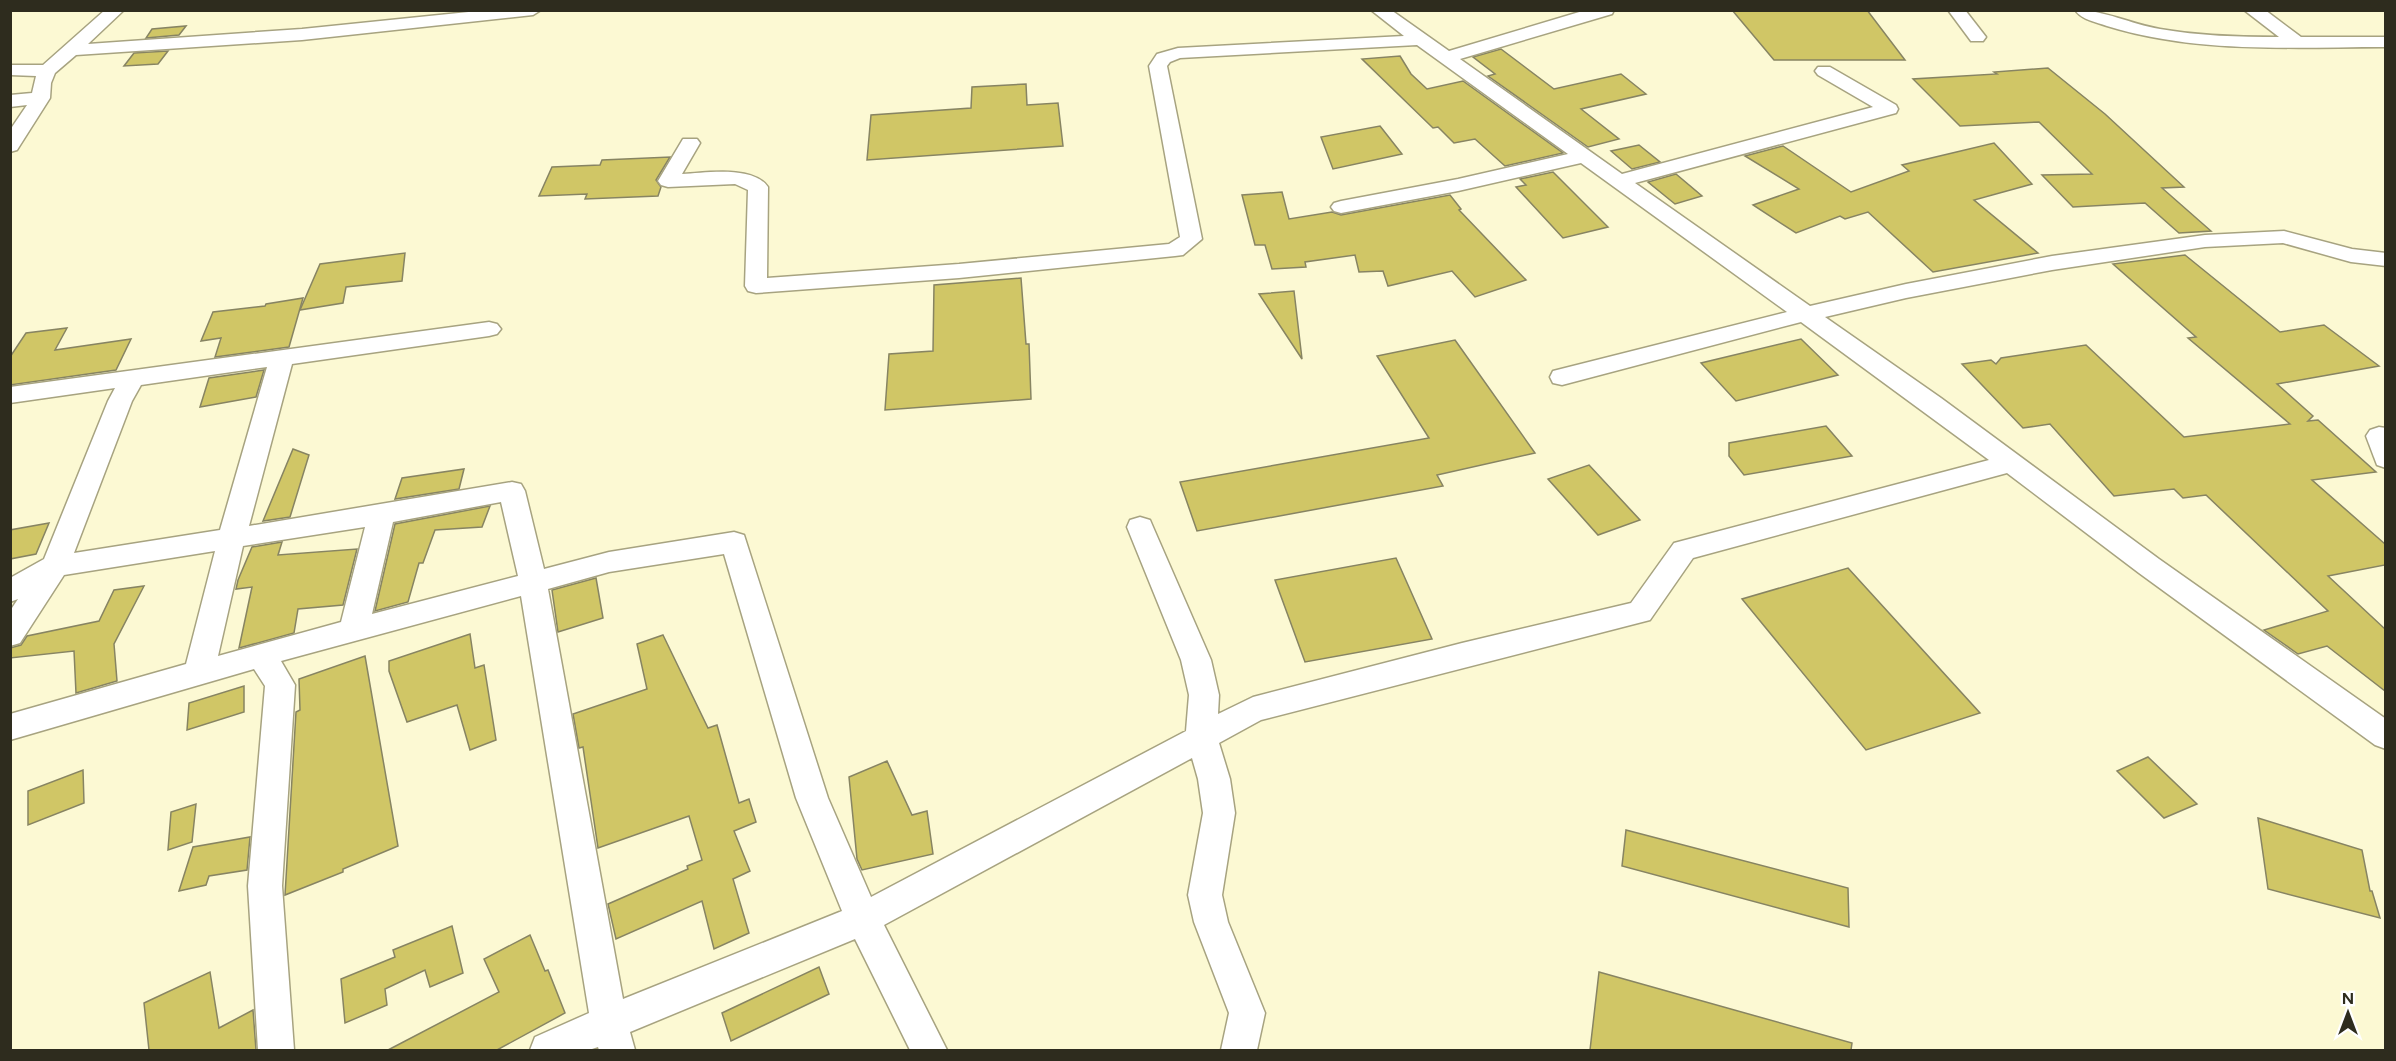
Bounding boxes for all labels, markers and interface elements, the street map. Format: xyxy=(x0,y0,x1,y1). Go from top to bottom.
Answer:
north arrow xyxy=(2318,983,2378,1043)
text: N xyxy=(2342,989,2354,1008)

